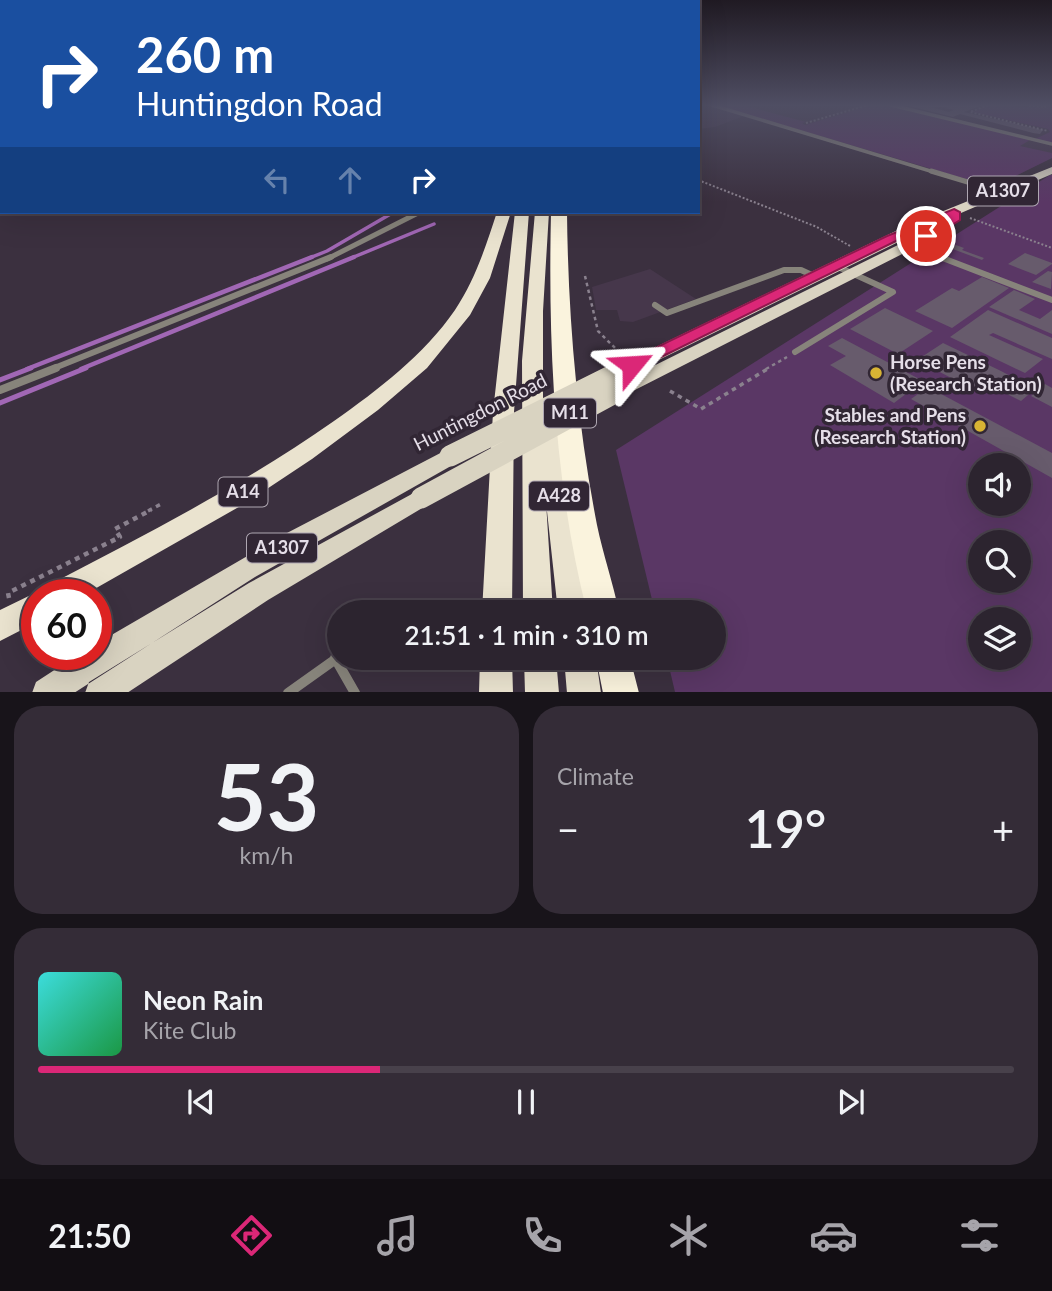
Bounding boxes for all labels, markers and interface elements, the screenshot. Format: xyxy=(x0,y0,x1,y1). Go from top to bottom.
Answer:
text: 260 m xyxy=(136,25,274,83)
icon: right xyxy=(21,28,112,119)
text: Huntingdon Road xyxy=(136,84,383,123)
icon: left xyxy=(258,161,296,199)
icon: ahead xyxy=(331,161,369,199)
icon: right xyxy=(404,161,442,199)
road number: A1307 xyxy=(968,176,1038,206)
pin xyxy=(896,206,956,266)
icon: arrive xyxy=(907,217,945,255)
position arrow xyxy=(595,328,669,402)
place label: Horse Pens (Research Station) xyxy=(890,350,1042,395)
marker: Horse Pens (Research Station) xyxy=(868,365,884,381)
street label: Huntingdon Road xyxy=(409,368,550,455)
road number: M11 xyxy=(544,398,596,428)
place label: Stables and Pens (Research Station) xyxy=(814,403,966,448)
marker: Stables and Pens (Research Station) xyxy=(972,418,988,434)
map controls xyxy=(968,453,1031,670)
button: sound xyxy=(968,453,1031,516)
road number: A14 xyxy=(218,478,268,506)
road number: A428 xyxy=(529,482,589,510)
button: search xyxy=(968,530,1031,593)
road number: A1307 xyxy=(247,534,317,562)
speed limit sign: 60 xyxy=(21,579,112,670)
button: layers xyxy=(968,607,1031,670)
text: 21:51 · 1 min · 310 m xyxy=(404,619,649,651)
text: 53 xyxy=(214,741,319,850)
text: Climate xyxy=(557,762,634,790)
text: 19° xyxy=(745,797,826,859)
text: − xyxy=(557,806,579,852)
text: + xyxy=(992,806,1014,852)
text: km/h xyxy=(240,841,293,869)
text: Neon Rain xyxy=(143,984,263,1016)
text: Kite Club xyxy=(143,1016,236,1044)
icon: previous xyxy=(182,1083,220,1121)
icon: pause xyxy=(507,1083,545,1121)
icon: next xyxy=(832,1083,870,1121)
icon: directions xyxy=(227,1211,276,1260)
icon: music xyxy=(373,1211,422,1260)
icon: phone xyxy=(518,1211,567,1260)
icon: climate xyxy=(664,1211,713,1260)
icon: car xyxy=(809,1211,858,1260)
icon: filters xyxy=(955,1211,1004,1260)
text: 21:50 xyxy=(48,1216,131,1255)

